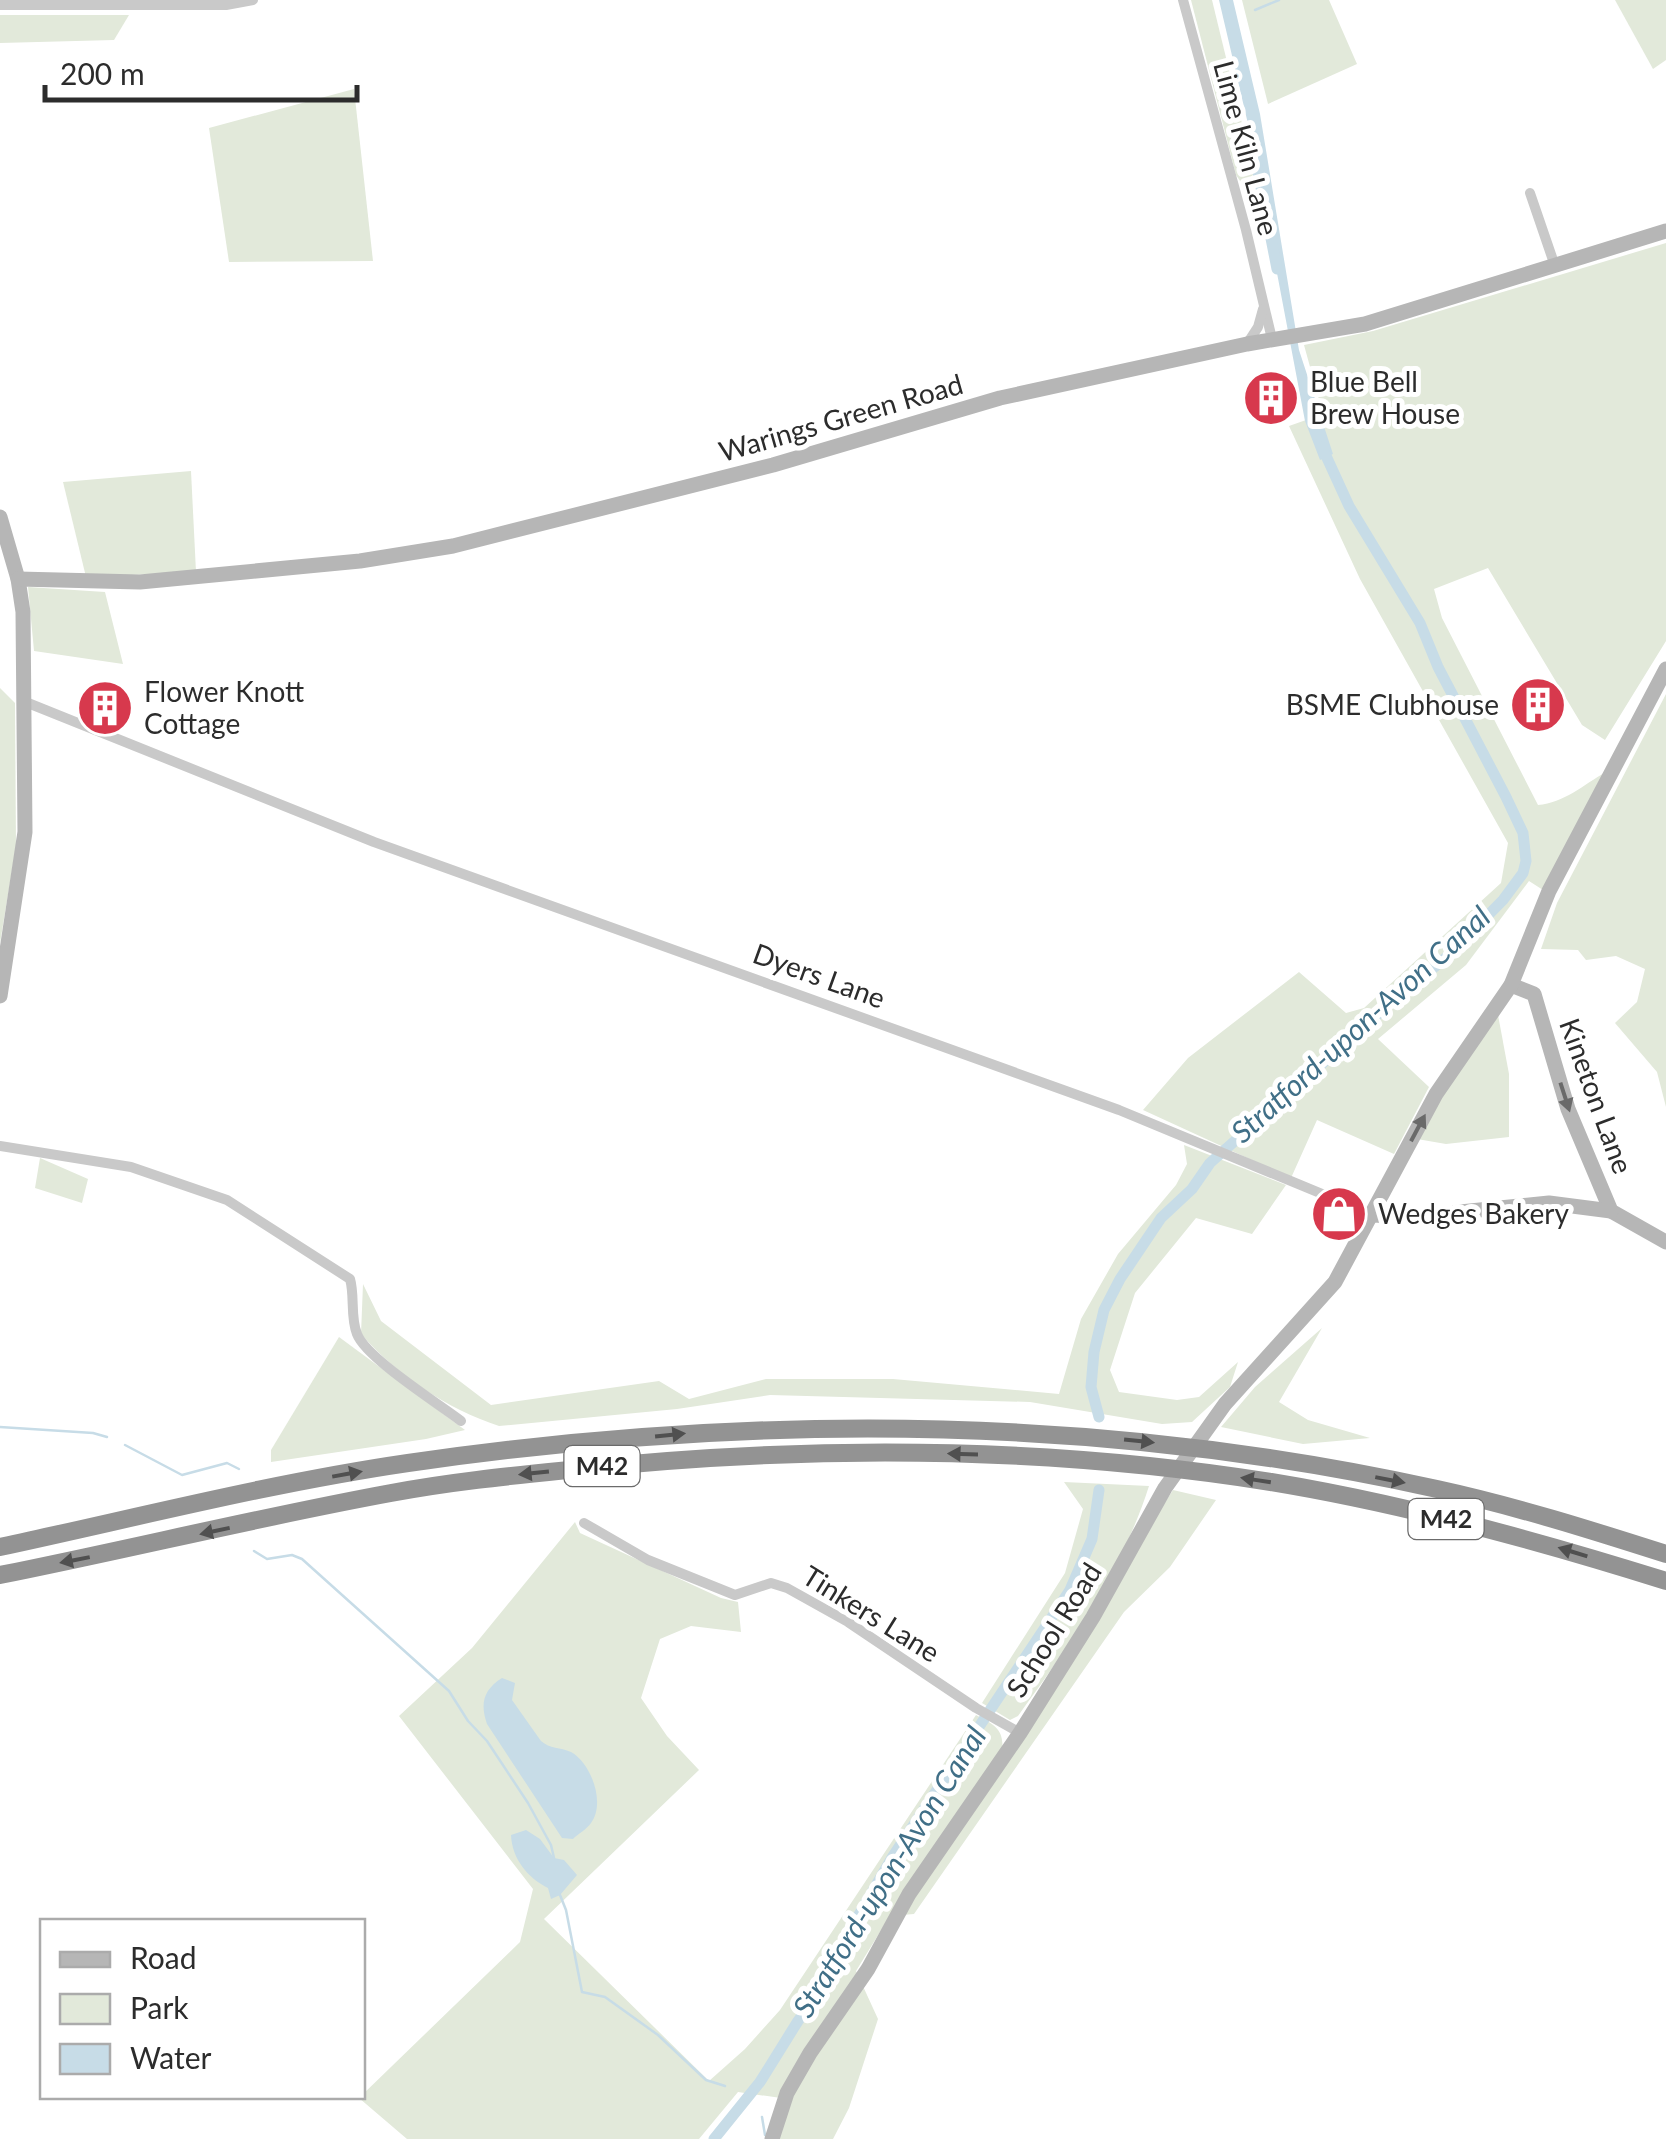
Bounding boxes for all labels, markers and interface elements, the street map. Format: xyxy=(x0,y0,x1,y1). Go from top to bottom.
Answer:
scale bar xyxy=(45,40,358,102)
text: 200 m xyxy=(60,55,145,91)
street label: Lime Kiln Lane xyxy=(1207,57,1287,239)
place label: Blue Bell Brew House xyxy=(1310,364,1460,430)
street label: Warings Green Road xyxy=(715,366,967,468)
building icon: Blue Bell Brew House xyxy=(1241,368,1301,428)
place label: Flower Knott Cottage xyxy=(144,674,304,740)
building icon: BSME Clubhouse xyxy=(1508,675,1568,735)
building icon: Flower Knott Cottage xyxy=(75,678,135,738)
place label: BSME Clubhouse xyxy=(1286,687,1499,721)
water label: Stratford-upon-Avon Canal xyxy=(1223,898,1497,1149)
street label: Dyers Lane xyxy=(749,935,890,1015)
street label: Kineton Lane xyxy=(1553,1013,1641,1178)
one-way arrow xyxy=(1558,1083,1573,1113)
one-way arrow xyxy=(1409,1114,1426,1143)
shop icon: Wedges Bakery xyxy=(1309,1184,1369,1244)
place label: Wedges Bakery xyxy=(1378,1196,1569,1230)
one-way arrow xyxy=(654,1426,686,1442)
one-way arrow xyxy=(1123,1434,1155,1450)
road number: M42 xyxy=(564,1446,640,1486)
one-way arrow xyxy=(947,1446,979,1462)
one-way arrow xyxy=(518,1465,550,1481)
one-way arrow xyxy=(332,1466,363,1481)
one-way arrow xyxy=(1240,1472,1272,1488)
one-way arrow xyxy=(1374,1472,1405,1488)
road number: M42 xyxy=(1408,1499,1484,1539)
one-way arrow xyxy=(199,1523,230,1539)
one-way arrow xyxy=(1558,1543,1588,1558)
one-way arrow xyxy=(59,1552,90,1568)
street label: School Road xyxy=(999,1556,1108,1703)
street label: Tinkers Lane xyxy=(797,1558,946,1669)
water label: Stratford-upon-Avon Canal xyxy=(784,1719,993,2023)
legend xyxy=(40,1919,365,2099)
text: Road xyxy=(130,1939,197,1975)
text: Park xyxy=(130,1989,189,2025)
text: Water xyxy=(130,2039,212,2075)

